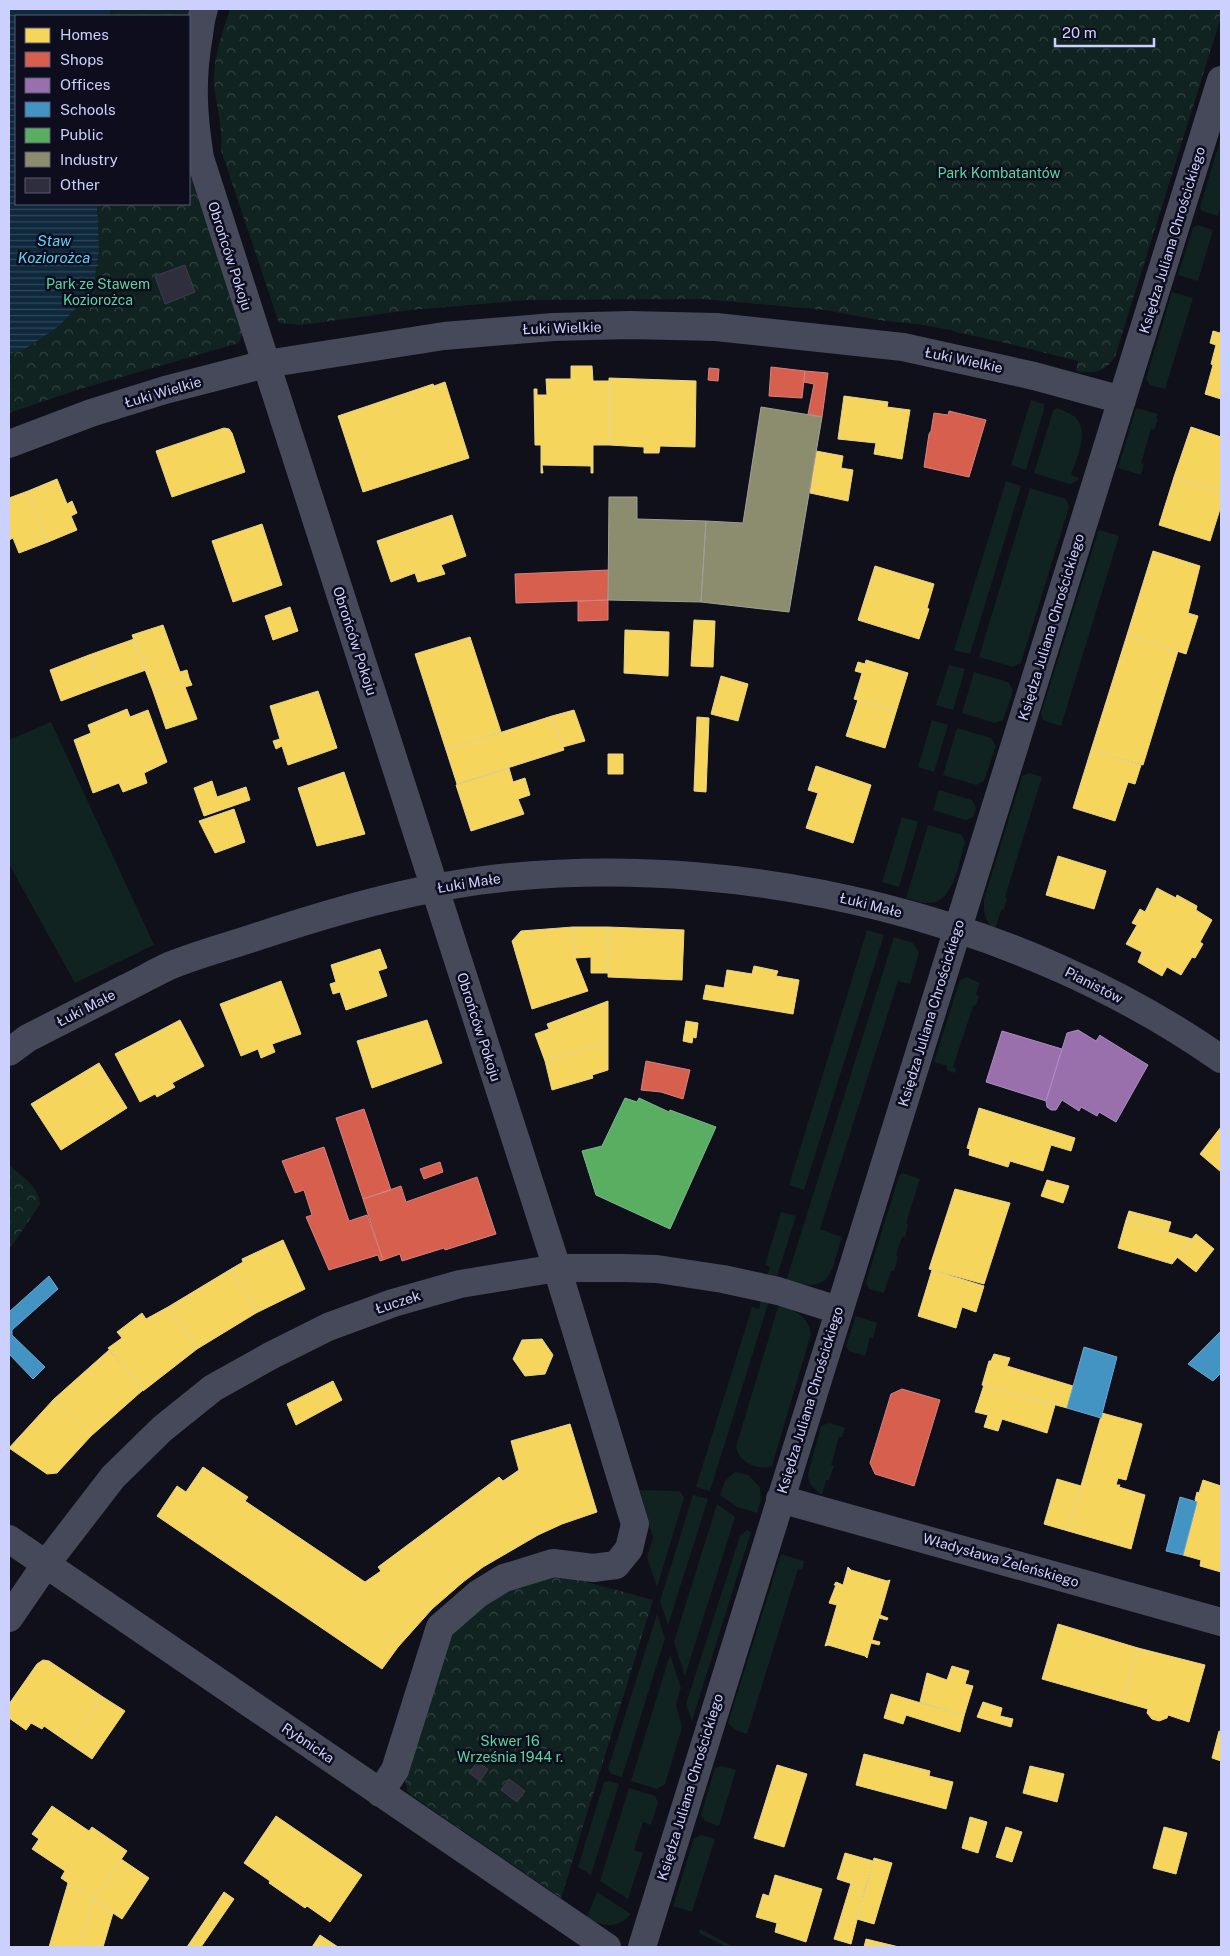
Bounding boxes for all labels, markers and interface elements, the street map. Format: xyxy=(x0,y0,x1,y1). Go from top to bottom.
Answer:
legend xyxy=(15,15,190,205)
scale bar xyxy=(1055,15,1154,47)
text: 20 m xyxy=(1062,24,1097,41)
text: Homes xyxy=(60,26,109,43)
text: Shops xyxy=(60,51,104,68)
text: Offices xyxy=(60,76,110,93)
text: Schools xyxy=(60,101,116,118)
text: Public xyxy=(60,126,104,143)
street label: Księdza Juliana Chrościckiego xyxy=(1136,145,1208,335)
text: Industry xyxy=(60,151,118,168)
park label: Park Kombatantów xyxy=(937,165,1061,181)
text: Other xyxy=(60,176,100,193)
street label: Obrońców Pokoju xyxy=(205,200,255,312)
water label: Staw Koziorożca xyxy=(18,232,90,266)
park label: Park ze Stawem Koziorożca xyxy=(46,276,150,308)
street label: Łuki Wielkie xyxy=(522,319,602,337)
street label: Łuki Wielkie xyxy=(924,344,1004,376)
street label: Łuki Wielkie xyxy=(123,373,203,411)
street label: Księdza Juliana Chrościckiego xyxy=(1015,532,1087,722)
street label: Obrońców Pokoju xyxy=(330,585,380,697)
street label: Łuki Małe xyxy=(436,870,502,896)
street label: Łuki Małe xyxy=(838,890,904,920)
street label: Księdza Juliana Chrościckiego xyxy=(895,918,967,1108)
street label: Pianistów xyxy=(1062,964,1126,1006)
street label: Obrońców Pokoju xyxy=(454,971,504,1083)
street label: Łuki Małe xyxy=(54,986,118,1030)
street label: Łuczek xyxy=(374,1287,423,1317)
street label: Księdza Juliana Chrościckiego xyxy=(774,1305,846,1495)
street label: Władysława Żeleńskiego xyxy=(921,1528,1082,1590)
street label: Księdza Juliana Chrościckiego xyxy=(654,1692,726,1882)
street label: Rybnicka xyxy=(279,1720,337,1766)
park label: Skwer 16 Września 1944 r. xyxy=(457,1733,563,1765)

